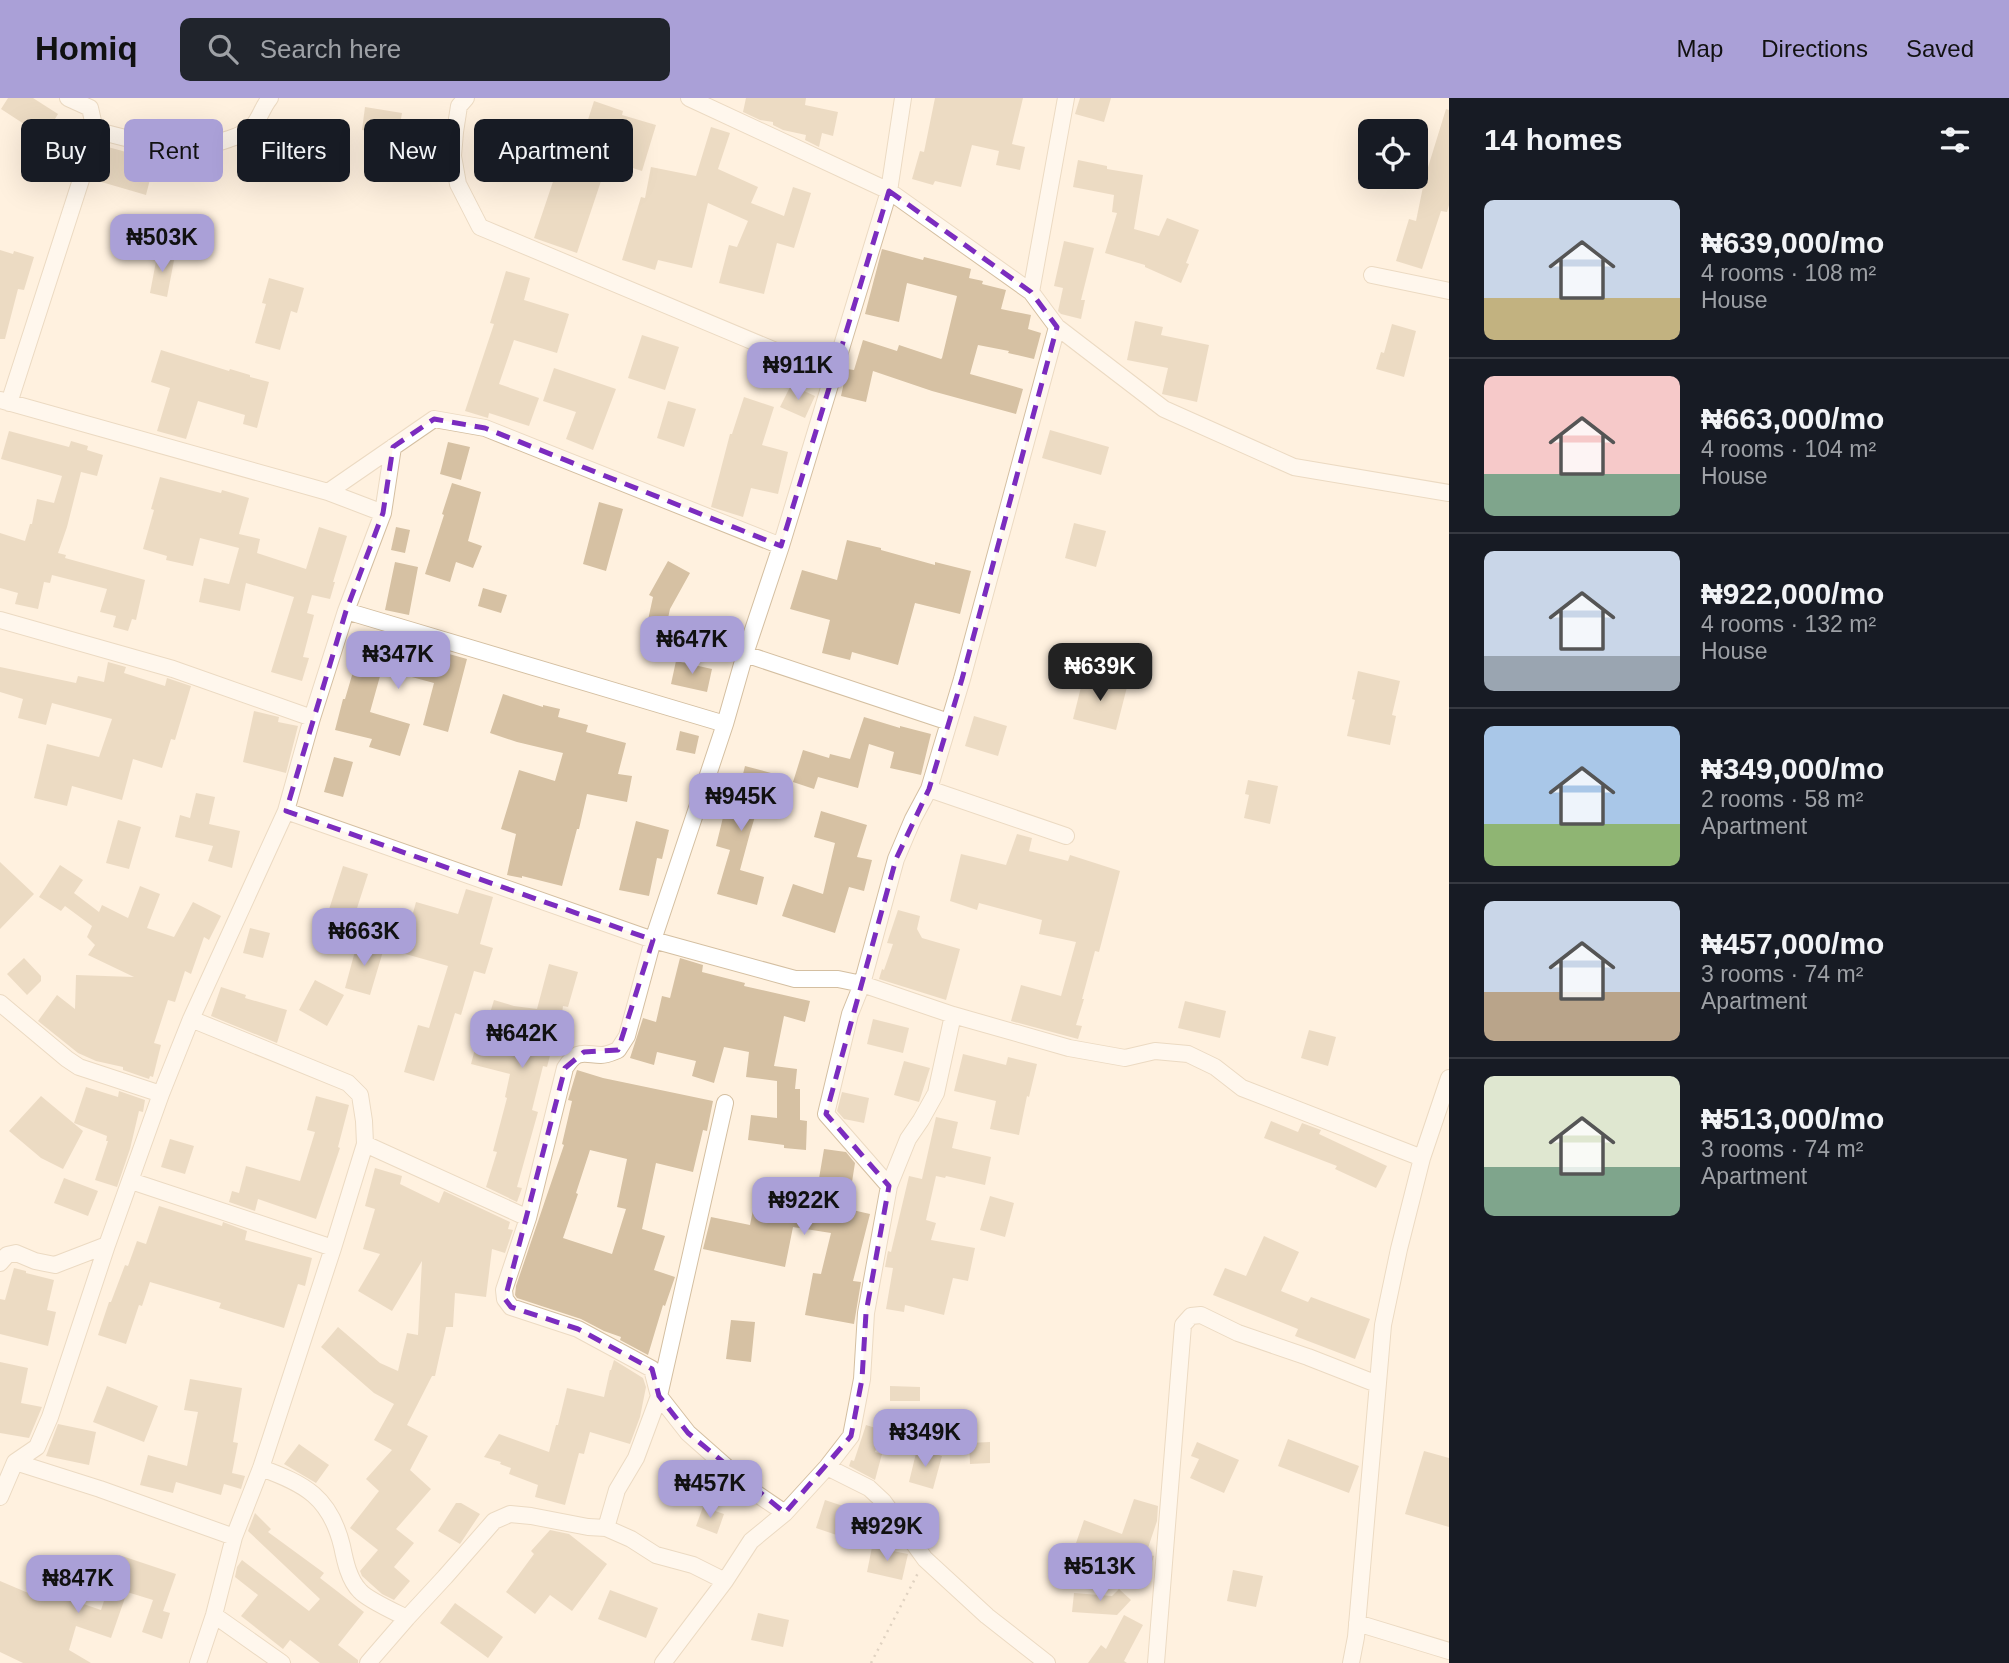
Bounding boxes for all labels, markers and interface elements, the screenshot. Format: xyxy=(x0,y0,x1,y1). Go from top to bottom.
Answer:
search box xyxy=(180,18,670,81)
text: Homiq xyxy=(35,30,138,67)
icon: search xyxy=(204,30,242,68)
text: Search here xyxy=(260,34,401,64)
text: Map xyxy=(1677,35,1723,62)
text: Directions xyxy=(1761,35,1868,62)
text: Saved xyxy=(1906,35,1974,62)
chip: Buy xyxy=(21,119,110,182)
chip: Rent xyxy=(124,119,223,182)
chip: Filters xyxy=(237,119,350,182)
chip: New xyxy=(364,119,460,182)
chip: Apartment xyxy=(474,119,633,182)
map controls xyxy=(1358,119,1428,189)
button: locate xyxy=(1358,119,1428,189)
icon: filters xyxy=(1936,121,1974,159)
text: 14 homes xyxy=(1484,123,1622,156)
pin: ₦503K xyxy=(113,214,211,274)
text: ₦503K xyxy=(126,224,198,250)
text: ₦639,000/mo xyxy=(1701,226,1884,259)
icon: home xyxy=(1540,228,1624,312)
text: 4 rooms · 108 m² xyxy=(1701,260,1876,286)
text: House xyxy=(1701,287,1767,313)
pin: ₦911K xyxy=(749,342,847,402)
text: ₦911K xyxy=(763,352,833,378)
text: ₦663,000/mo xyxy=(1701,402,1884,435)
icon: home xyxy=(1540,404,1624,488)
text: 4 rooms · 104 m² xyxy=(1701,436,1876,462)
text: House xyxy=(1701,463,1767,489)
text: ₦922,000/mo xyxy=(1701,577,1884,610)
icon: home xyxy=(1540,579,1624,663)
text: 4 rooms · 132 m² xyxy=(1701,611,1876,637)
pin: ₦647K xyxy=(643,616,741,676)
text: ₦647K xyxy=(656,626,728,652)
pin: ₦347K xyxy=(349,632,447,691)
text: House xyxy=(1701,638,1767,664)
text: ₦347K xyxy=(362,641,434,667)
pin: ₦639K xyxy=(1051,644,1149,703)
text: ₦639K xyxy=(1064,653,1136,679)
text: ₦349,000/mo xyxy=(1701,752,1884,785)
icon: home xyxy=(1540,754,1624,838)
pin: ₦945K xyxy=(692,774,790,833)
text: ₦945K xyxy=(705,783,777,809)
text: 2 rooms · 58 m² xyxy=(1701,786,1863,812)
text: Apartment xyxy=(1701,813,1807,839)
pin: ₦663K xyxy=(315,908,413,968)
text: ₦663K xyxy=(328,918,400,944)
text: ₦457,000/mo xyxy=(1701,927,1884,960)
icon: home xyxy=(1540,929,1624,1013)
text: 3 rooms · 74 m² xyxy=(1701,961,1863,987)
text: Apartment xyxy=(1701,988,1807,1014)
pin: ₦642K xyxy=(473,1010,571,1070)
text: ₦642K xyxy=(486,1020,558,1046)
text: ₦513,000/mo xyxy=(1701,1102,1884,1135)
icon: home xyxy=(1540,1104,1624,1188)
text: 3 rooms · 74 m² xyxy=(1701,1136,1863,1162)
text: Apartment xyxy=(1701,1163,1807,1189)
pin: ₦922K xyxy=(755,1178,853,1237)
text: ₦922K xyxy=(768,1187,840,1213)
pin: ₦349K xyxy=(876,1410,974,1469)
text: ₦349K xyxy=(889,1419,961,1445)
pin: ₦457K xyxy=(661,1460,759,1520)
text: ₦457K xyxy=(674,1470,746,1496)
pin: ₦929K xyxy=(838,1504,936,1563)
text: ₦929K xyxy=(851,1513,923,1539)
pin: ₦513K xyxy=(1051,1544,1149,1603)
text: ₦513K xyxy=(1064,1553,1136,1579)
pin: ₦847K xyxy=(29,1556,127,1615)
text: ₦847K xyxy=(42,1565,114,1591)

